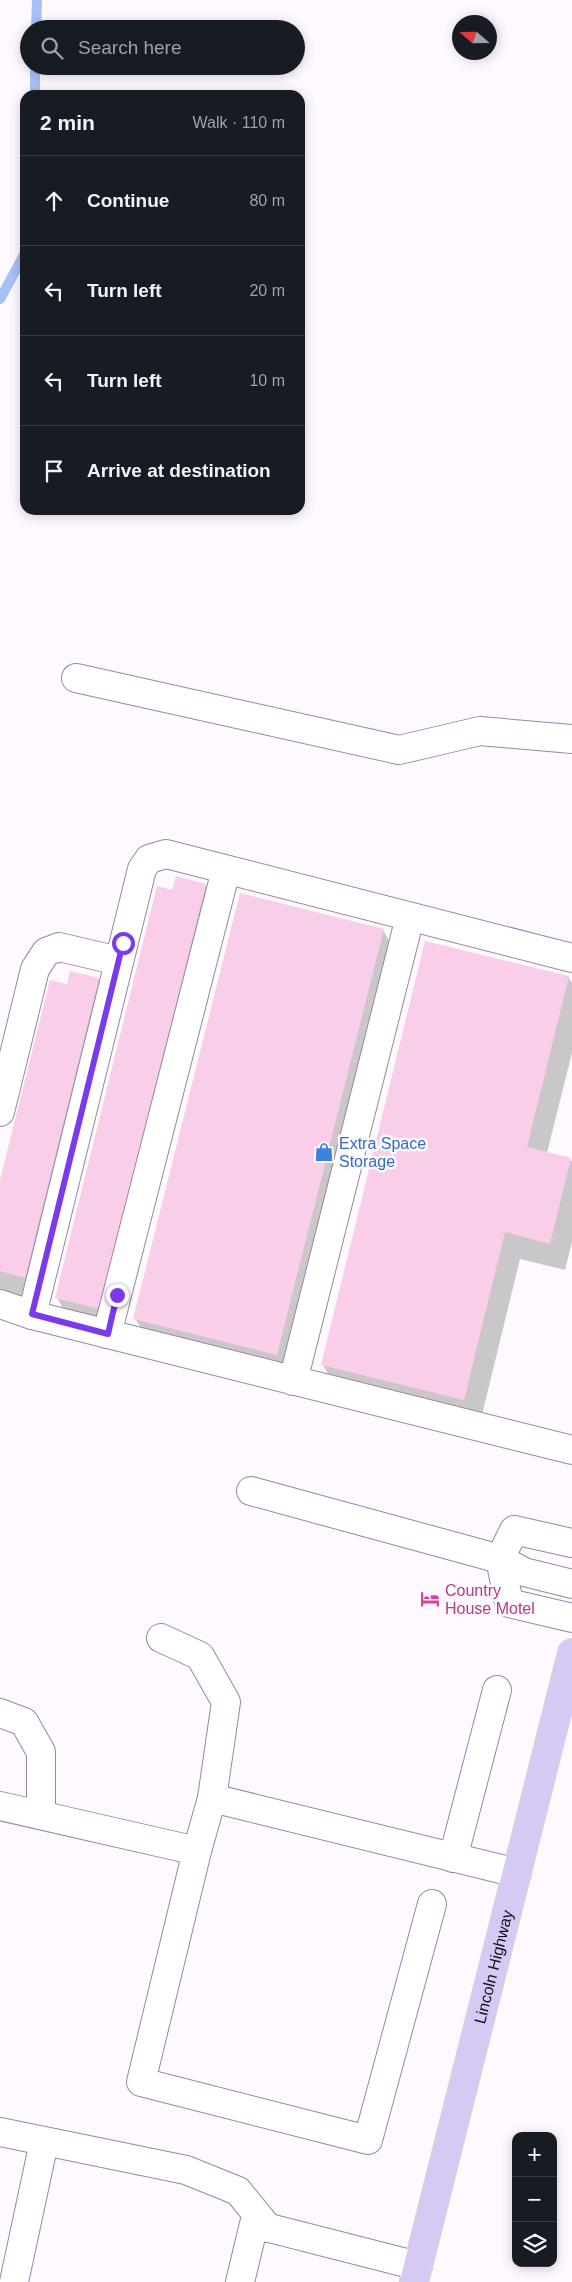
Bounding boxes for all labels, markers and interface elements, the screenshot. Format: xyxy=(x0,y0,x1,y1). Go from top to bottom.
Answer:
north arrow xyxy=(452,15,497,60)
search box xyxy=(20,20,305,75)
icon: search xyxy=(38,34,66,62)
text: Search here xyxy=(78,37,182,58)
text: 2 min xyxy=(40,111,95,134)
text: Walk · 110 m xyxy=(193,114,285,131)
icon: ahead xyxy=(40,187,68,215)
text: Continue xyxy=(87,190,169,211)
text: 80 m xyxy=(249,192,285,209)
icon: left xyxy=(40,277,68,305)
text: Turn left xyxy=(87,280,162,301)
text: 20 m xyxy=(249,282,285,299)
icon: left xyxy=(40,367,68,395)
text: Turn left xyxy=(87,370,162,391)
text: 10 m xyxy=(249,372,285,389)
icon: arrive xyxy=(40,457,68,485)
text: Arrive at destination xyxy=(87,460,271,481)
route start xyxy=(112,932,135,955)
place label: Extra Space Storage xyxy=(339,1135,426,1170)
shop icon: Extra Space Storage xyxy=(313,1141,335,1163)
route end xyxy=(106,1284,129,1307)
place label: Country House Motel xyxy=(445,1582,535,1617)
hotel icon: Country House Motel xyxy=(419,1588,441,1610)
street label: Lincoln Highway xyxy=(471,1908,516,2025)
map controls xyxy=(512,2132,557,2267)
button: + xyxy=(512,2132,557,2177)
button: − xyxy=(512,2177,557,2222)
button: layers xyxy=(512,2222,557,2267)

